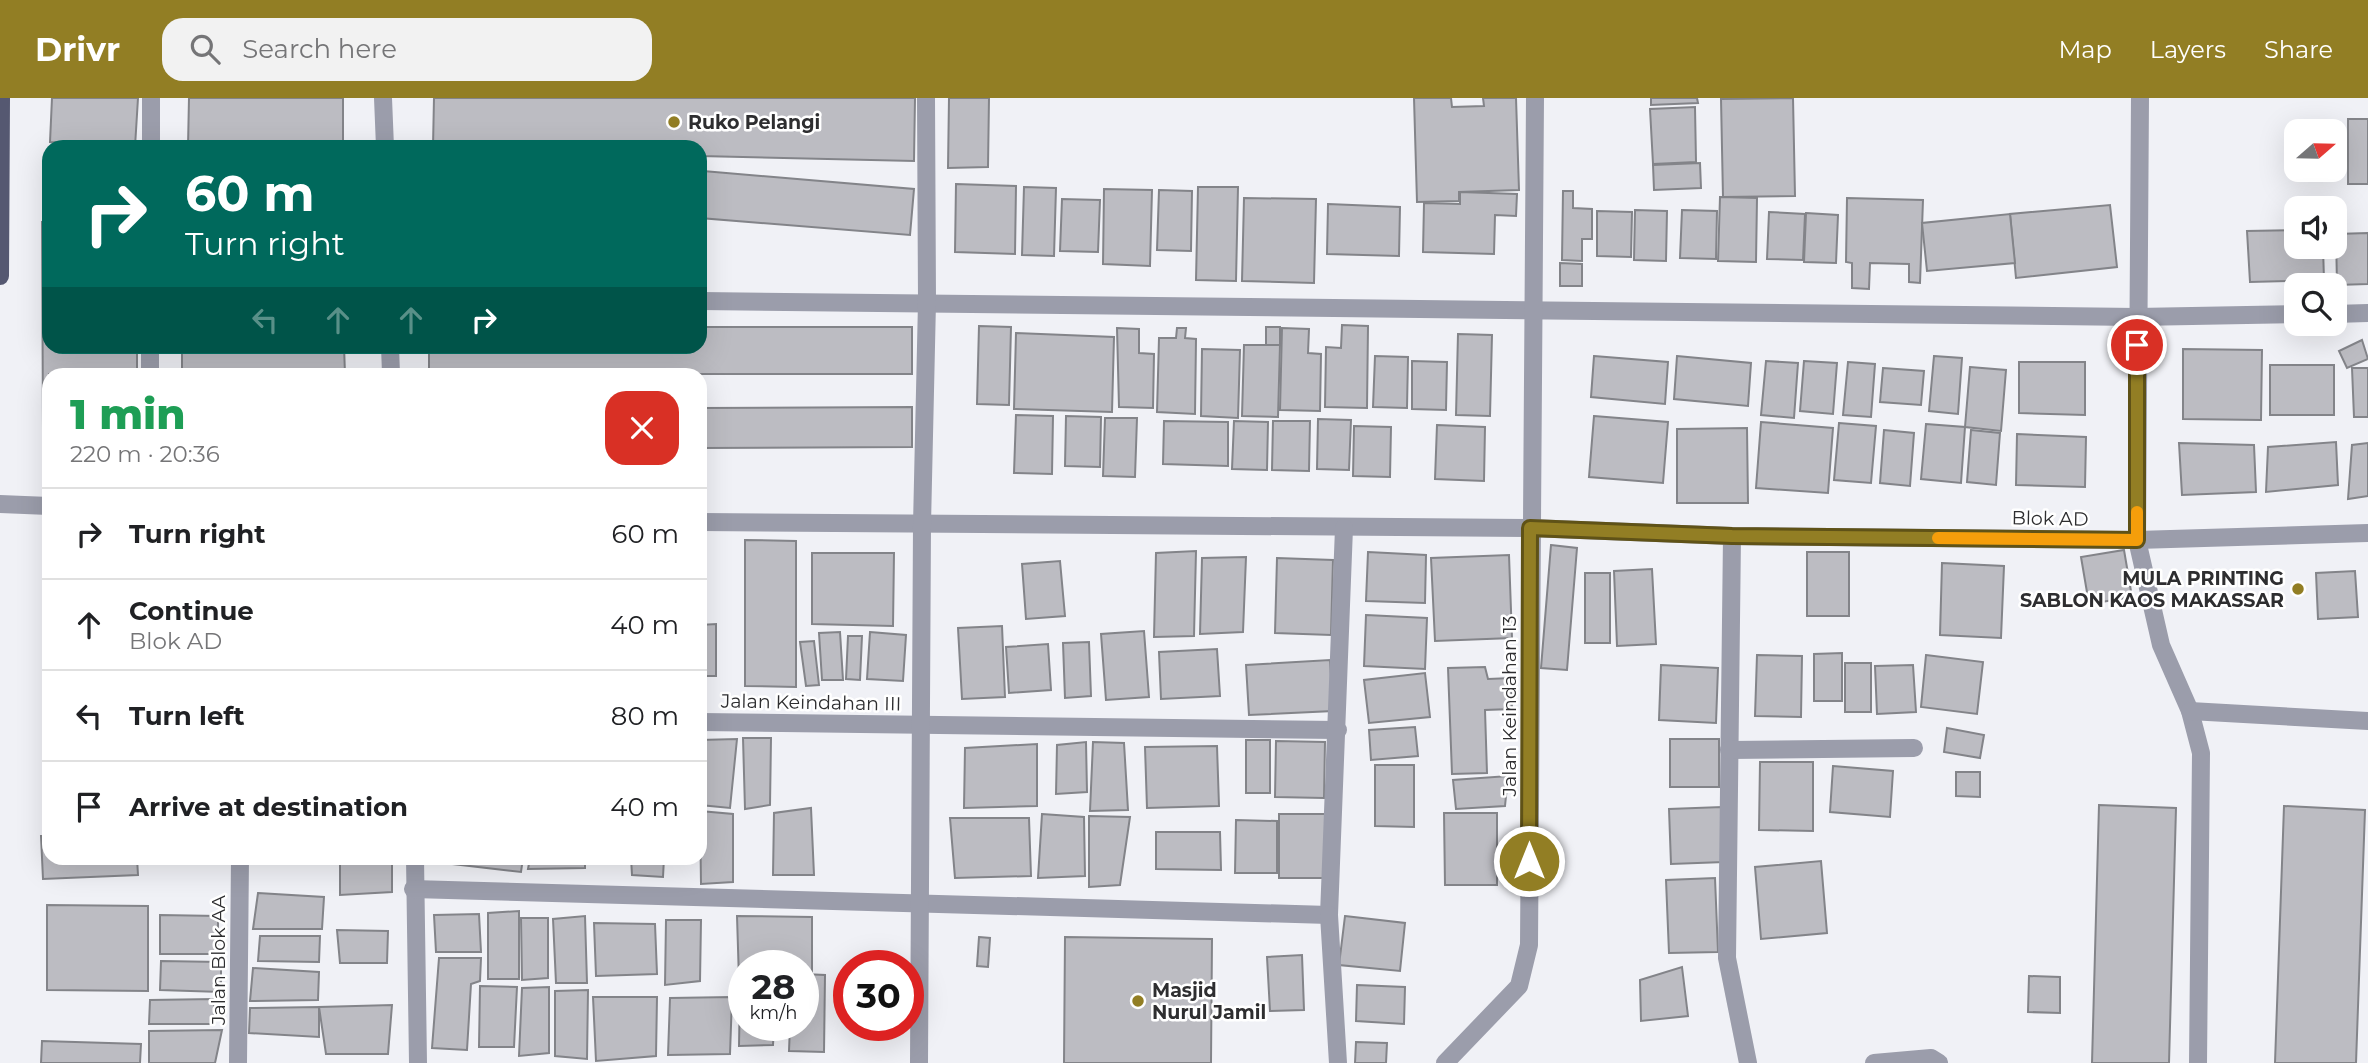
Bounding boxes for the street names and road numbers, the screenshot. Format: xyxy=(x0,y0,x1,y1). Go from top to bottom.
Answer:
street label: Blok AD xyxy=(2011,506,2089,531)
street label: Jalan Keindahan 13 xyxy=(1498,616,1521,797)
street label: Jalan Keindahan III xyxy=(720,689,901,716)
street label: Jalan Blok AA xyxy=(207,895,230,1026)

